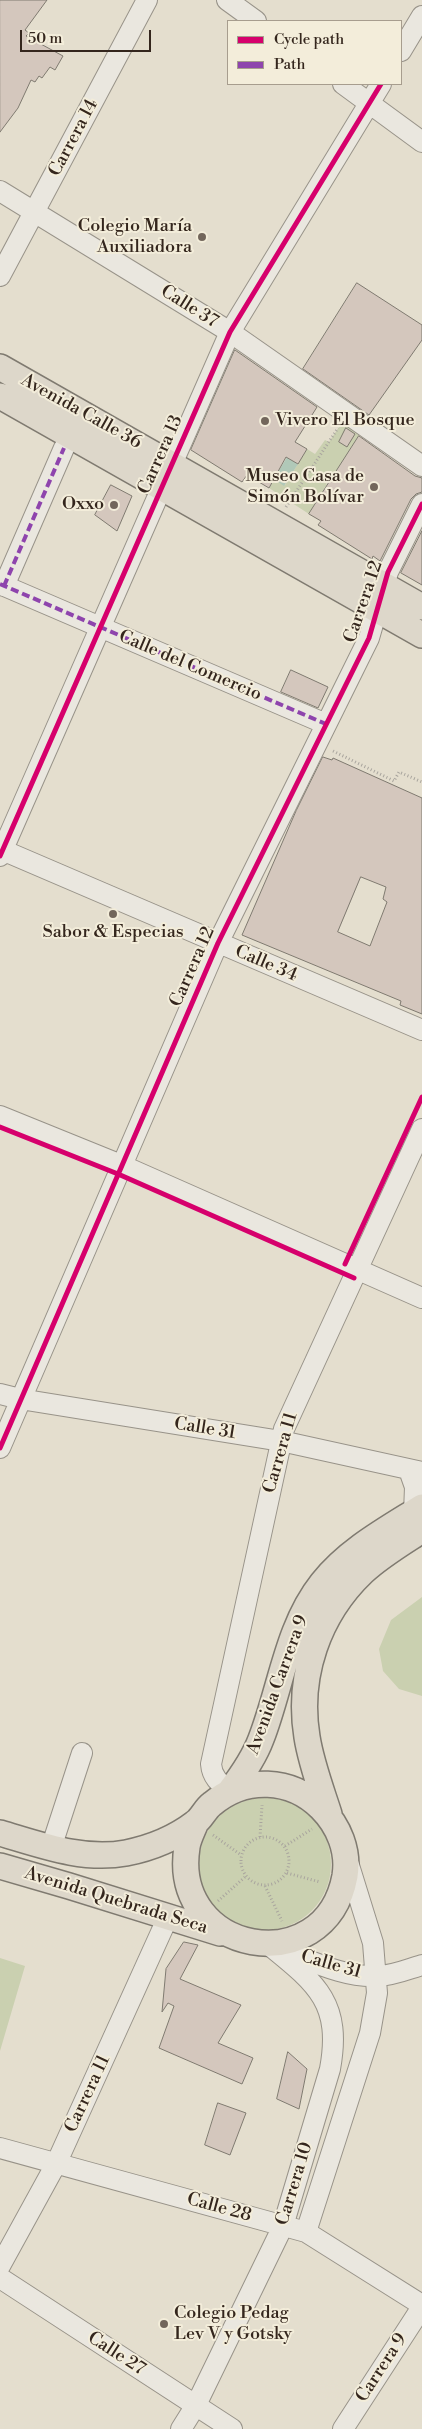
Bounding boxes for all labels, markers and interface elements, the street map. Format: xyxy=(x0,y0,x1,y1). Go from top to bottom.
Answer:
scale bar xyxy=(22,20,154,52)
legend xyxy=(227,20,402,85)
text: 50 m xyxy=(28,29,62,48)
text: Cycle path xyxy=(274,30,344,49)
text: Path xyxy=(274,55,306,74)
street label: Carrera 14 xyxy=(45,96,103,180)
place label: Colegio María Auxiliadora xyxy=(78,216,192,258)
marker: Colegio María Auxiliadora xyxy=(196,231,208,243)
street label: Calle 37 xyxy=(156,281,222,333)
street label: Avenida Calle 36 xyxy=(17,370,145,454)
place label: Vivero El Bosque xyxy=(275,410,415,432)
street label: Carrera 13 xyxy=(134,412,188,498)
marker: Vivero El Bosque xyxy=(259,415,271,427)
place label: Museo Casa de Simón Bolívar xyxy=(246,466,364,508)
marker: Museo Casa de Simón Bolívar xyxy=(368,481,380,493)
place label: Oxxo xyxy=(62,494,104,516)
marker: Oxxo xyxy=(108,499,120,511)
street label: Carrera 12 xyxy=(340,558,388,646)
street label: Calle del Comercio xyxy=(115,626,265,706)
marker: Sabor & Especias xyxy=(107,908,119,920)
place label: Sabor & Especias xyxy=(42,922,184,944)
street label: Carrera 12 xyxy=(166,924,220,1010)
street label: Calle 34 xyxy=(231,941,301,987)
street label: Carrera 11 xyxy=(259,1410,303,1496)
street label: Calle 31 xyxy=(173,1413,237,1445)
street label: Avenida Carrera 9 xyxy=(243,1612,313,1758)
street label: Avenida Quebrada Seca xyxy=(22,1863,210,1939)
street label: Calle 31 xyxy=(298,1946,364,1984)
street label: Carrera 11 xyxy=(61,2052,115,2136)
street label: Carrera 10 xyxy=(272,2140,318,2228)
street label: Calle 28 xyxy=(184,2189,254,2227)
place label: Colegio Pedag Lev V y Gotsky xyxy=(174,2303,292,2346)
marker: Colegio Pedag Lev V y Gotsky xyxy=(158,2318,170,2330)
street label: Calle 27 xyxy=(83,2327,149,2381)
street label: Carrera 9 xyxy=(352,2330,412,2406)

